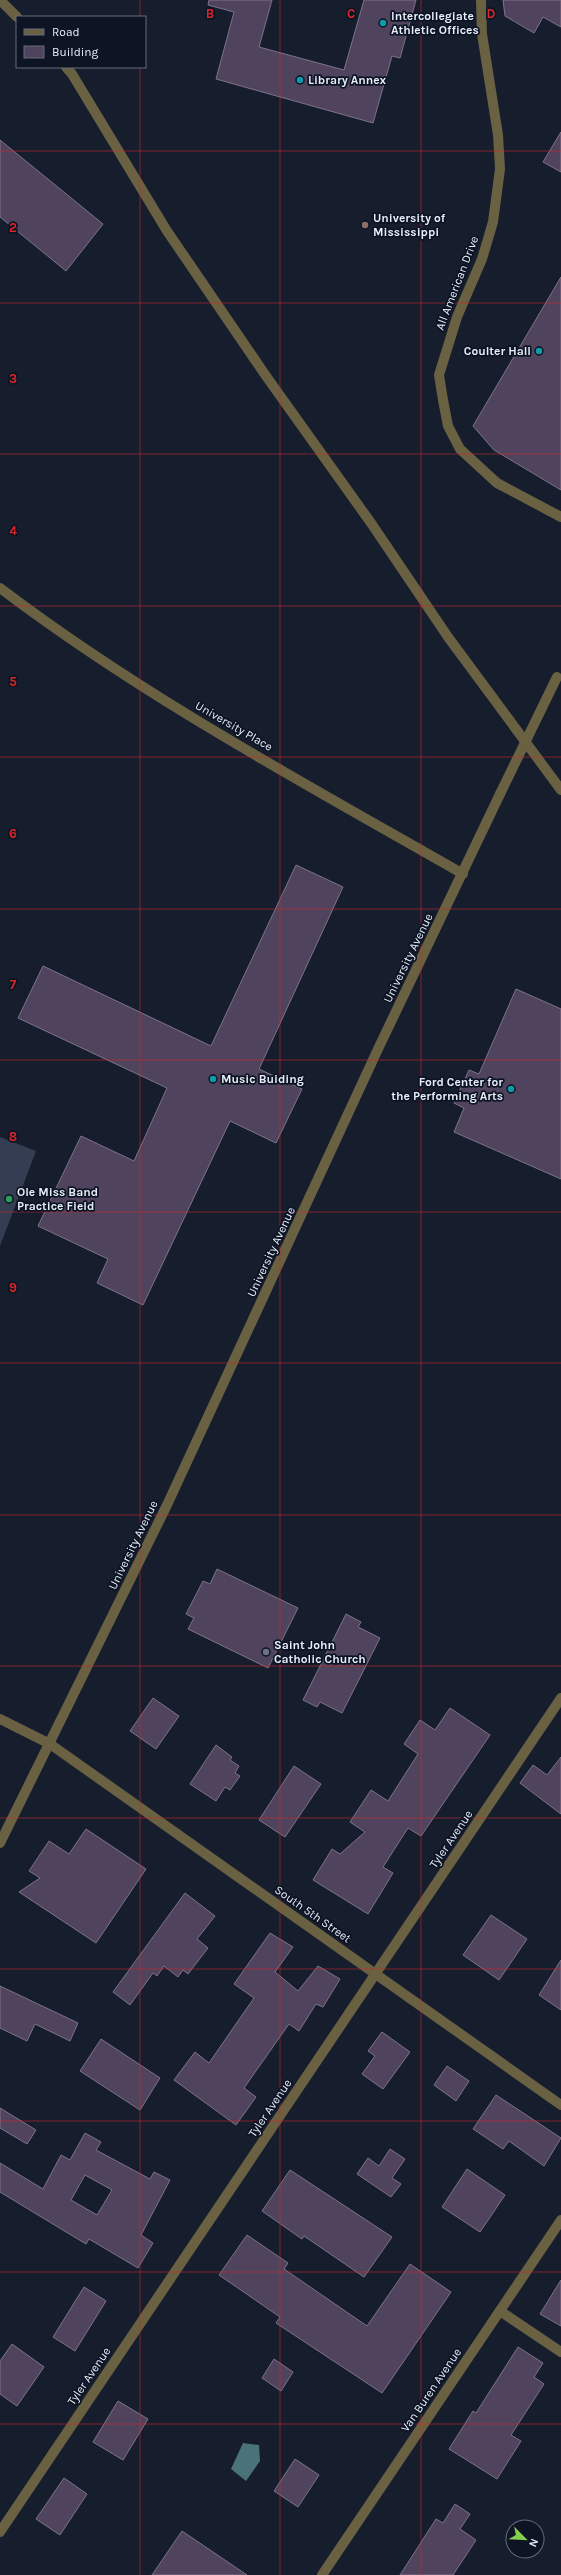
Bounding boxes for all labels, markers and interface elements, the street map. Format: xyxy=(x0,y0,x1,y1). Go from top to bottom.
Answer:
text: B xyxy=(206,6,214,21)
text: C xyxy=(347,6,355,21)
text: D xyxy=(487,6,496,21)
place label: Intercollegiate Athletic Offices xyxy=(391,9,479,37)
legend xyxy=(16,16,146,68)
marker: Intercollegiate Athletic Offices xyxy=(378,18,388,28)
text: Road xyxy=(52,25,80,39)
text: Building xyxy=(52,45,99,59)
place label: Library Annex xyxy=(308,73,387,87)
marker: Library Annex xyxy=(295,75,305,85)
place label: University of Mississippi xyxy=(373,211,446,239)
text: 2 xyxy=(9,220,17,235)
marker: University of Mississippi xyxy=(360,220,370,230)
street label: All American Drive xyxy=(433,234,481,332)
place label: Coulter Hall xyxy=(464,344,531,358)
marker: Coulter Hall xyxy=(534,346,544,356)
text: 3 xyxy=(9,371,17,386)
text: 4 xyxy=(9,523,17,538)
text: 5 xyxy=(9,674,17,689)
street label: University Place xyxy=(193,698,275,754)
text: 6 xyxy=(9,826,17,841)
street label: University Avenue xyxy=(380,911,436,1005)
text: 7 xyxy=(10,977,17,992)
place label: Music Buiding xyxy=(221,1072,304,1086)
marker: Music Buiding xyxy=(208,1074,218,1084)
place label: Ford Center for the Performing Arts xyxy=(391,1075,503,1103)
marker: Ford Center for the Performing Arts xyxy=(506,1084,516,1094)
text: 8 xyxy=(9,1129,17,1144)
place label: Ole Miss Band Practice Field xyxy=(17,1185,98,1213)
marker: Ole Miss Band Practice Field xyxy=(4,1194,14,1204)
street label: University Avenue xyxy=(244,1205,298,1299)
text: 9 xyxy=(9,1280,17,1295)
street label: University Avenue xyxy=(105,1498,161,1592)
place label: Saint John Catholic Church xyxy=(274,1638,366,1666)
marker: Saint John Catholic Church xyxy=(261,1647,271,1657)
street label: Tyler Avenue xyxy=(426,1807,476,1871)
street label: South 5th Street xyxy=(272,1882,354,1946)
street label: Tyler Avenue xyxy=(245,2076,295,2140)
street label: Tyler Avenue xyxy=(64,2344,114,2408)
street label: Van Buren Avenue xyxy=(398,2346,464,2434)
north arrow xyxy=(505,2519,545,2559)
text: N xyxy=(526,2537,541,2549)

